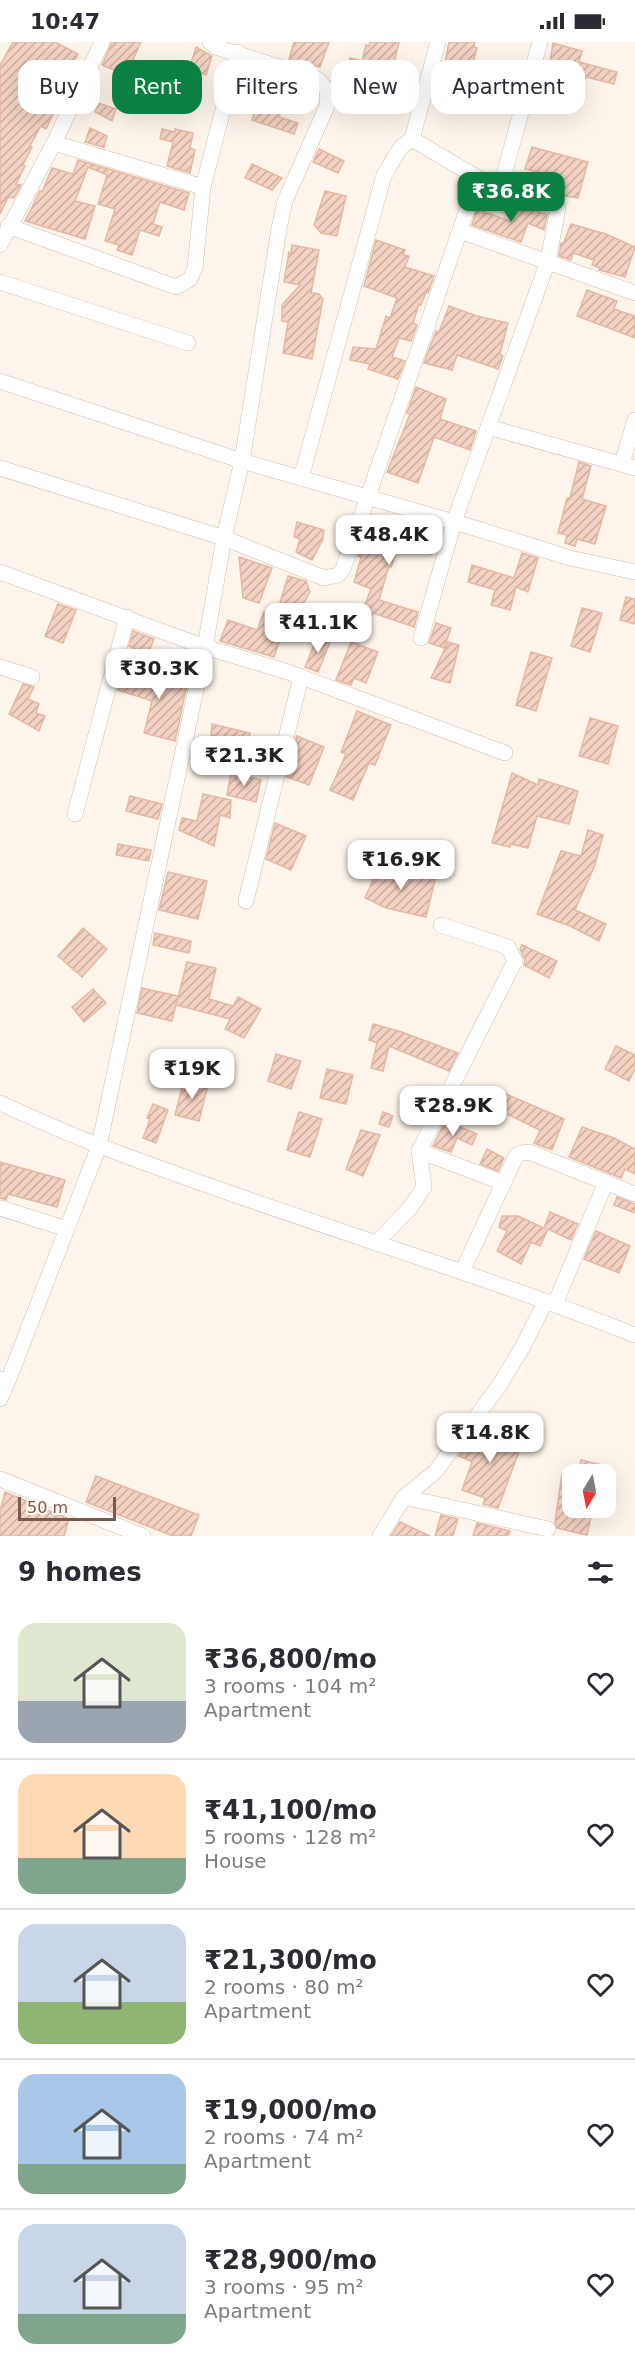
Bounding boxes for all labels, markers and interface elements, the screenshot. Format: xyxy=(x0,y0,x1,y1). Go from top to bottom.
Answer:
text: 10:47 xyxy=(30,9,100,34)
chip: Buy xyxy=(18,60,100,114)
chip: Rent xyxy=(112,60,202,114)
chip: Filters xyxy=(214,60,319,114)
chip: New xyxy=(331,60,419,114)
chip: Apartment xyxy=(431,60,585,114)
pin: ₹36.8K xyxy=(462,172,560,223)
text: ₹36.8K xyxy=(472,179,550,203)
pin: ₹48.4K xyxy=(340,515,438,566)
text: ₹48.4K xyxy=(350,522,428,546)
pin: ₹41.1K xyxy=(269,603,367,654)
text: ₹41.1K xyxy=(279,610,357,634)
pin: ₹30.3K xyxy=(110,649,208,700)
text: ₹30.3K xyxy=(120,656,198,680)
pin: ₹21.3K xyxy=(195,736,293,787)
text: ₹21.3K xyxy=(205,743,283,767)
pin: ₹16.9K xyxy=(352,840,450,891)
text: ₹16.9K xyxy=(362,847,440,871)
pin: ₹19K xyxy=(156,1049,228,1100)
text: ₹19K xyxy=(163,1056,221,1080)
pin: ₹28.9K xyxy=(404,1086,502,1137)
text: ₹28.9K xyxy=(414,1093,492,1117)
pin: ₹14.8K xyxy=(441,1413,539,1464)
text: ₹14.8K xyxy=(451,1420,529,1444)
north arrow xyxy=(562,1464,616,1518)
map controls xyxy=(562,1464,616,1518)
scale bar xyxy=(18,1494,116,1522)
text: 50 m xyxy=(27,1498,68,1517)
icon: filters xyxy=(584,1556,617,1589)
text: 9 homes xyxy=(18,1557,142,1587)
text: ₹36,800/mo xyxy=(204,1644,377,1674)
icon: home xyxy=(66,1647,138,1719)
icon: heart xyxy=(584,1667,617,1700)
text: 3 rooms · 104 m² xyxy=(204,1674,376,1698)
text: Apartment xyxy=(204,1698,311,1722)
text: ₹41,100/mo xyxy=(204,1795,377,1825)
icon: home xyxy=(66,1798,138,1870)
icon: heart xyxy=(584,1818,617,1851)
text: 5 rooms · 128 m² xyxy=(204,1825,376,1849)
text: House xyxy=(204,1849,267,1873)
text: ₹21,300/mo xyxy=(204,1945,377,1975)
icon: home xyxy=(66,1948,138,2020)
icon: heart xyxy=(584,1968,617,2001)
text: 2 rooms · 80 m² xyxy=(204,1975,364,1999)
text: Apartment xyxy=(204,1999,311,2023)
text: ₹19,000/mo xyxy=(204,2095,377,2125)
icon: home xyxy=(66,2098,138,2170)
icon: heart xyxy=(584,2118,617,2151)
text: 2 rooms · 74 m² xyxy=(204,2125,364,2149)
text: Apartment xyxy=(204,2149,311,2173)
text: ₹28,900/mo xyxy=(204,2245,377,2275)
icon: home xyxy=(66,2248,138,2320)
icon: heart xyxy=(584,2268,617,2301)
text: 3 rooms · 95 m² xyxy=(204,2275,364,2299)
text: Apartment xyxy=(204,2299,311,2323)

